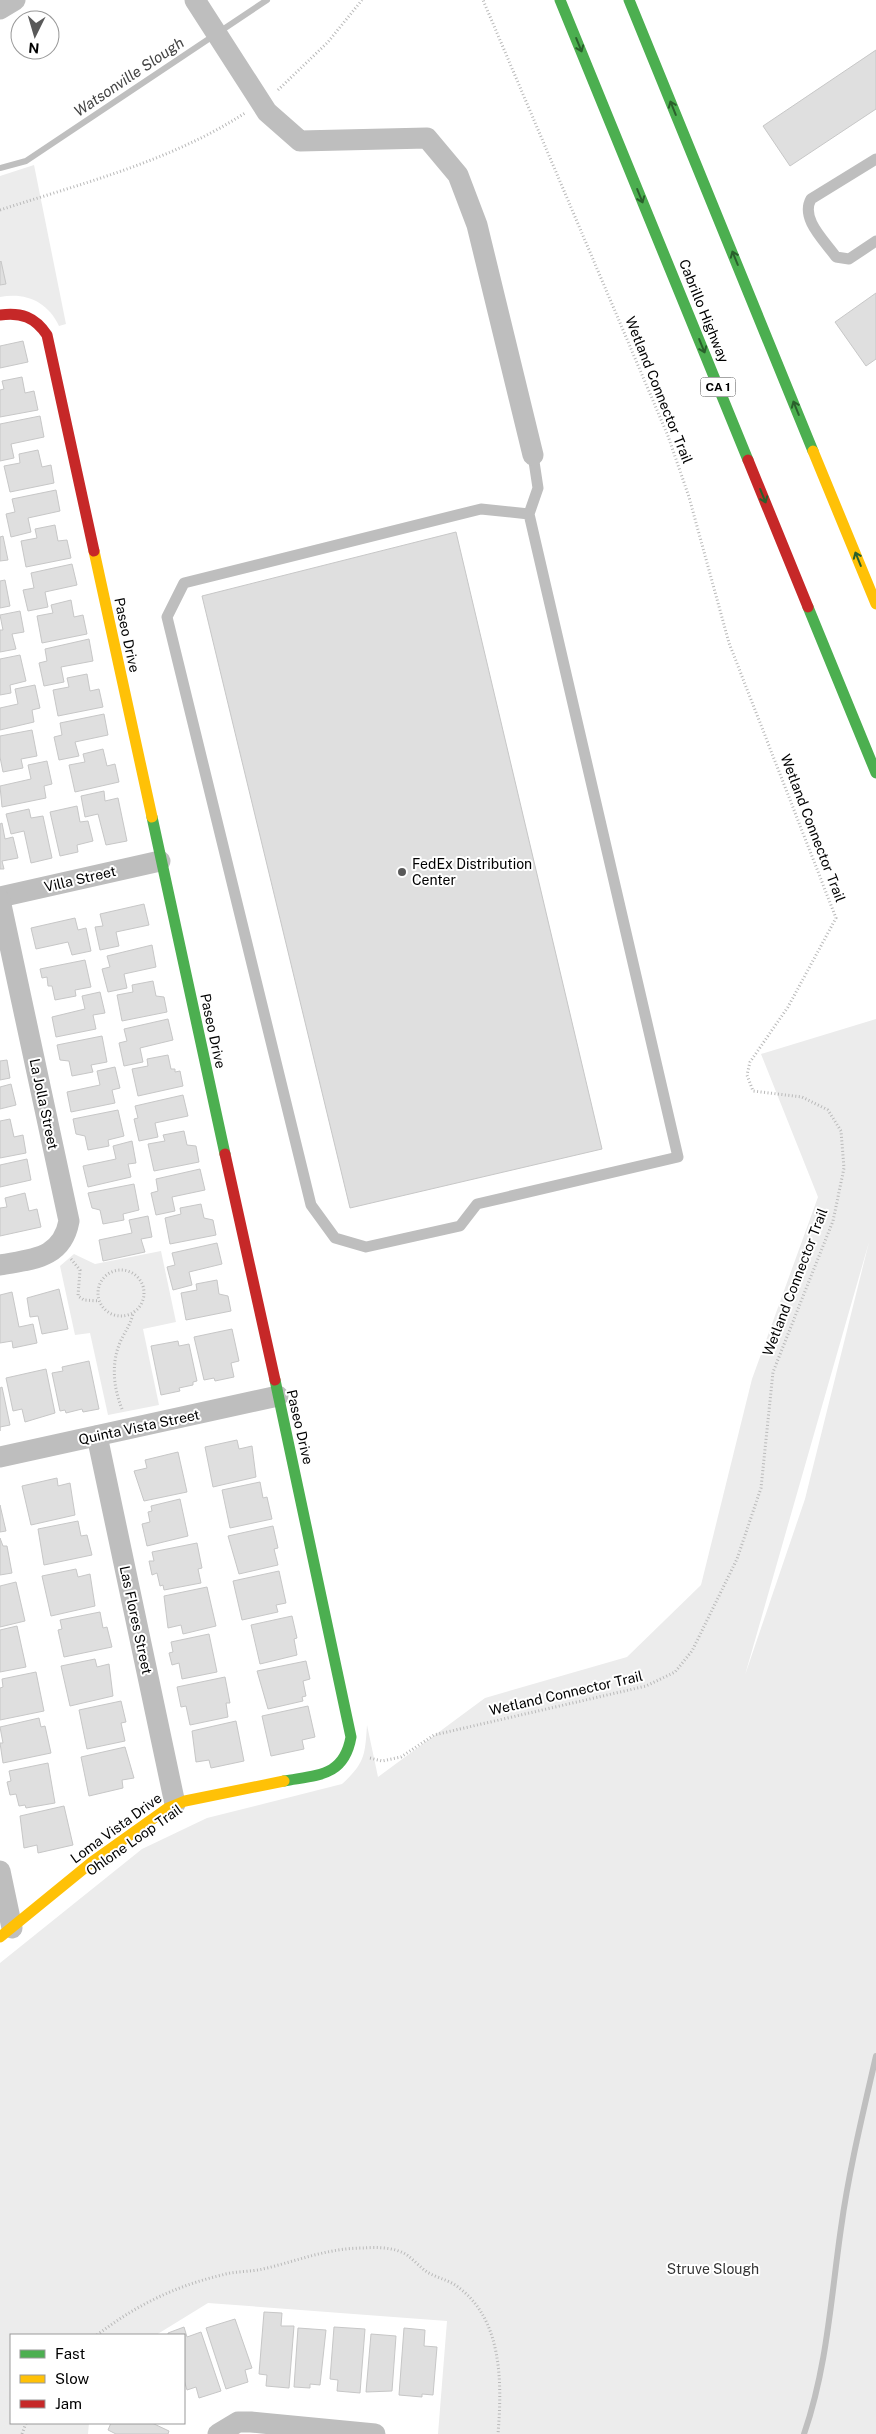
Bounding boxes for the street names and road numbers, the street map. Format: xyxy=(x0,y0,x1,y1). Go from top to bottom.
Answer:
street label: Cabrillo Highway xyxy=(676,257,732,366)
street label: Wetland Connector Trail xyxy=(622,314,696,466)
road number: CA 1 xyxy=(700,378,736,397)
street label: Paseo Drive xyxy=(111,596,143,674)
street label: Wetland Connector Trail xyxy=(777,752,849,904)
street label: Villa Street xyxy=(43,863,117,895)
street label: Paseo Drive xyxy=(197,992,229,1070)
street label: La Jolla Street xyxy=(27,1057,61,1151)
street label: Wetland Connector Trail xyxy=(759,1206,831,1358)
street label: Paseo Drive xyxy=(284,1388,316,1466)
street label: Quinta Vista Street xyxy=(77,1406,201,1448)
street label: Las Flores Street xyxy=(117,1564,155,1676)
street label: Wetland Connector Trail xyxy=(488,1668,644,1718)
street label: Loma Vista Drive xyxy=(67,1790,165,1866)
street label: Ohlone Loop Trail xyxy=(83,1801,185,1879)

